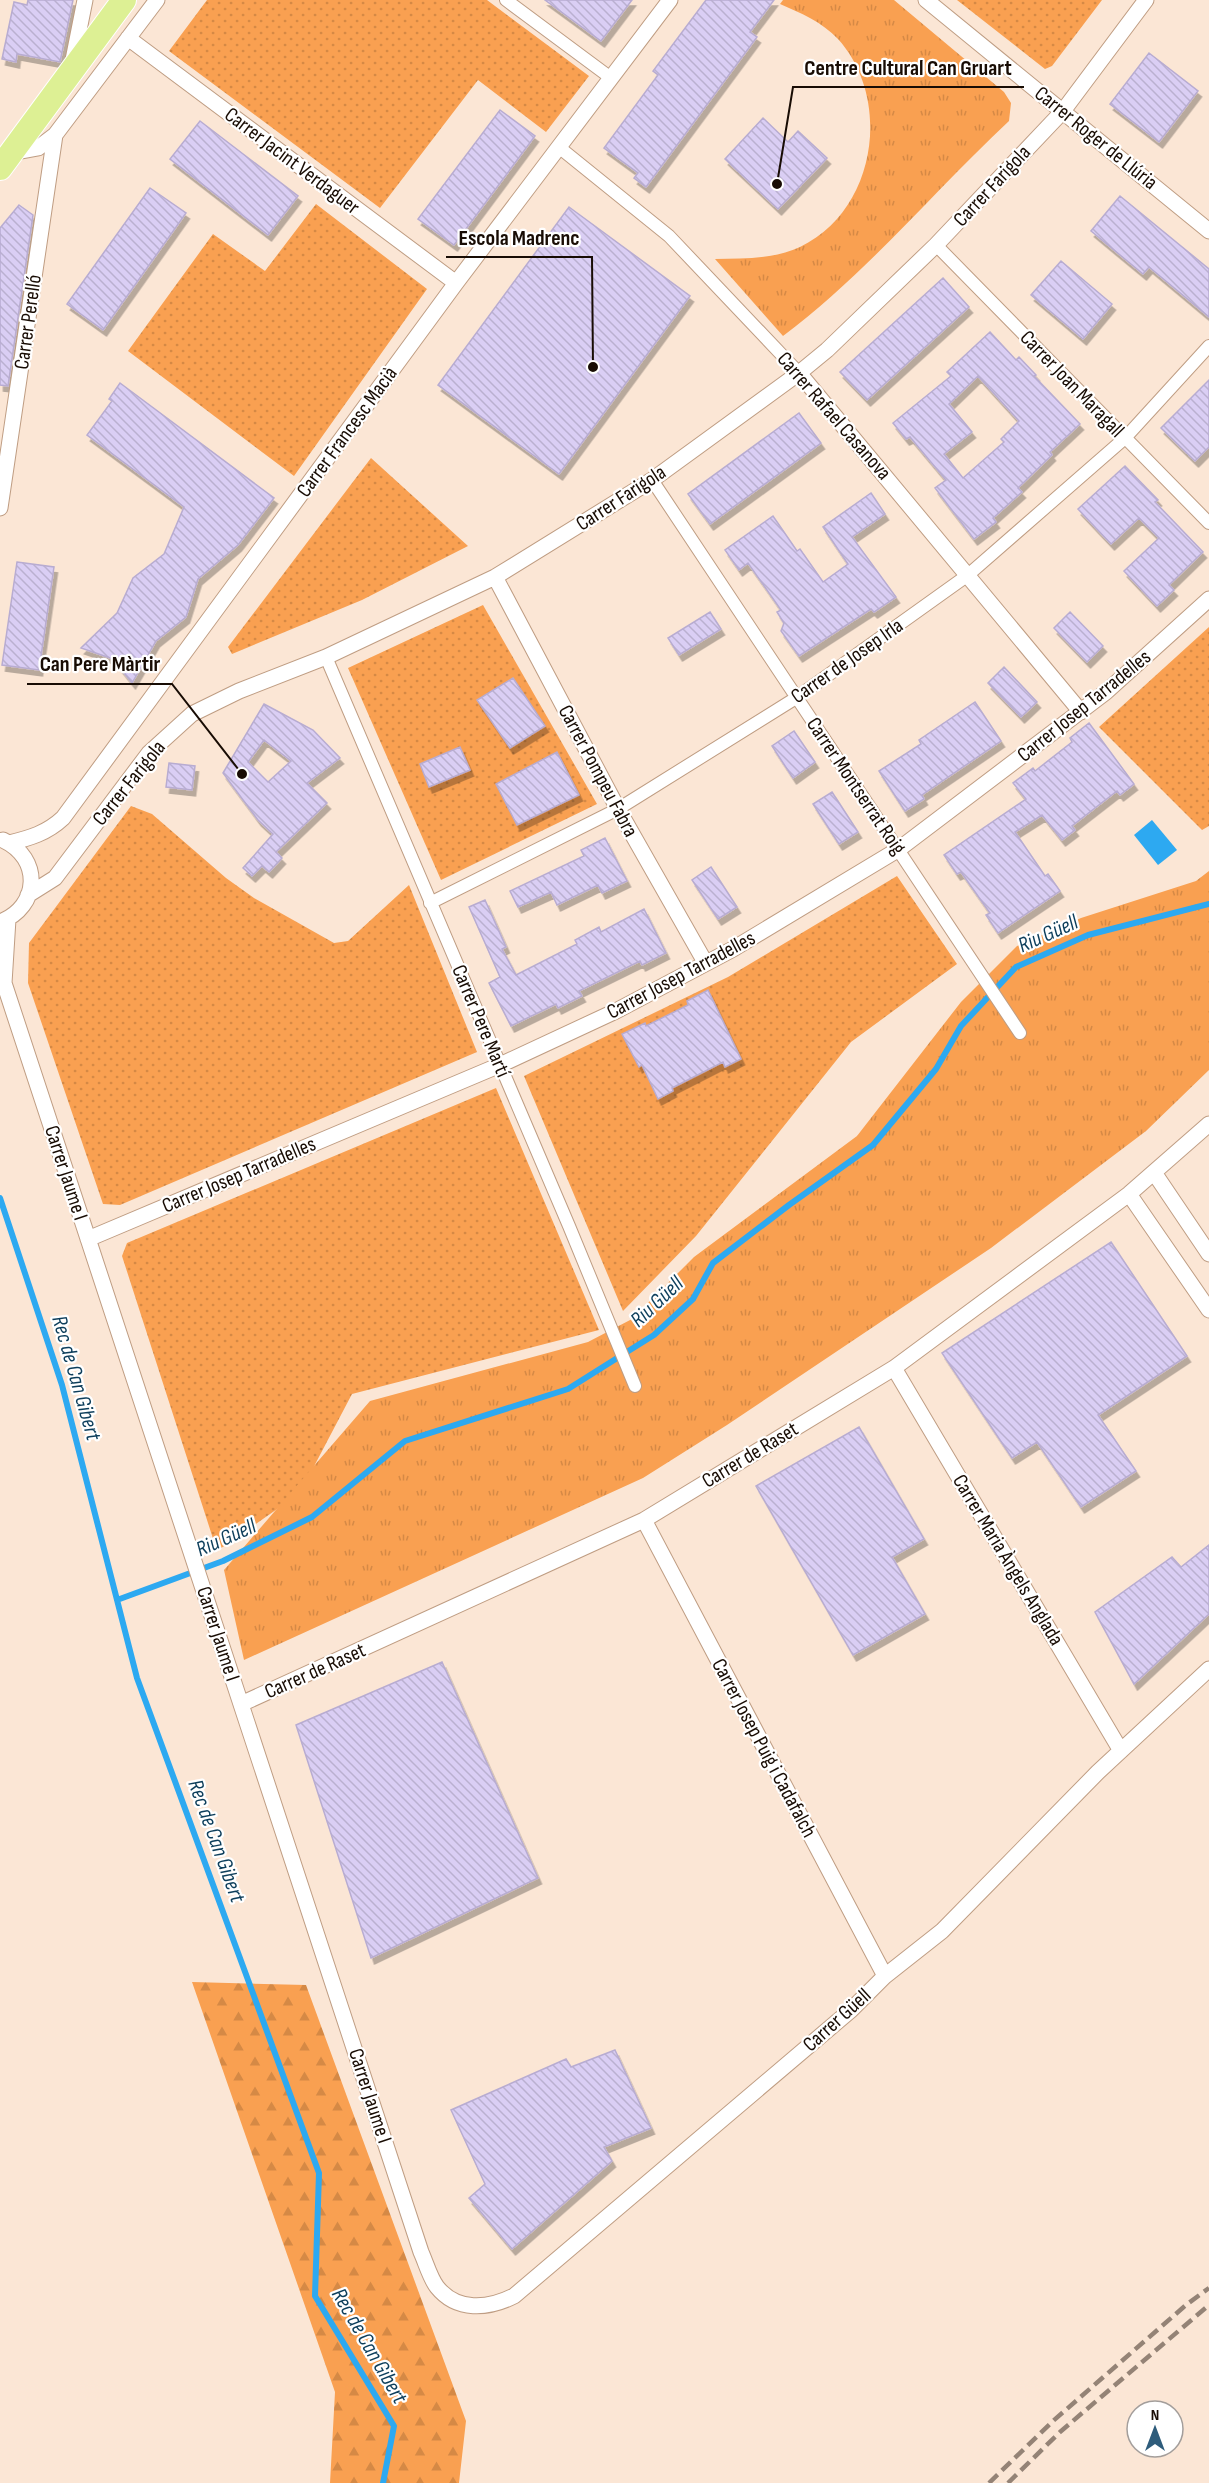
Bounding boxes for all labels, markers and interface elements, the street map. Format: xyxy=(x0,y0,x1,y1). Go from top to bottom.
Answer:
callout: Centre Cultural Can Gruart xyxy=(793,47,1024,87)
text: Centre Cultural Can Gruart xyxy=(804,55,1012,82)
street label: Carrer Roger de Llúria xyxy=(1030,81,1162,195)
street label: Carrer Jacint Verdaguer xyxy=(220,102,364,220)
street label: Carrer Farigola xyxy=(948,140,1036,232)
callout: Escola Madrenc xyxy=(446,217,592,257)
text: Escola Madrenc xyxy=(458,225,580,252)
street label: Carrer Perelló xyxy=(9,273,47,371)
street label: Carrer Joan Maragall xyxy=(1015,325,1129,443)
street label: Carrer Rafael Casanova xyxy=(772,347,896,485)
street label: Carrer Francesc Macià xyxy=(291,362,403,502)
street label: Carrer Farigola xyxy=(571,460,671,536)
street label: Carrer de Josep Irla xyxy=(786,613,908,709)
callout: Can Pere Màrtir xyxy=(27,644,172,684)
street label: Carrer Josep Tarradelles xyxy=(1012,645,1156,767)
text: Can Pere Màrtir xyxy=(40,651,160,678)
street label: Carrer Pompeu Fabra xyxy=(553,701,643,841)
street label: Carrer Montserrat Roig xyxy=(801,713,911,859)
street label: Carrer Farigola xyxy=(87,735,171,831)
water label: Riu Güell xyxy=(1014,908,1083,959)
street label: Carrer Josep Tarradelles xyxy=(603,925,759,1025)
street label: Carrer Pere Martí xyxy=(446,961,516,1081)
street label: Carrer Jaume I xyxy=(39,1122,93,1224)
street label: Carrer Josep Tarradelles xyxy=(158,1131,320,1219)
water label: Riu Güell xyxy=(625,1270,690,1333)
water label: Rec de Can Gibert xyxy=(45,1312,107,1445)
street label: Carrer de Raset xyxy=(697,1417,803,1493)
street label: Carrer Maria Àngels Anglada xyxy=(947,1470,1069,1650)
water label: Riu Güell xyxy=(192,1512,261,1563)
street label: Carrer Jaume I xyxy=(191,1583,245,1685)
street label: Carrer de Raset xyxy=(261,1638,369,1704)
street label: Carrer Josep Puig i Cadafalch xyxy=(706,1654,822,1842)
water label: Rec de Can Gibert xyxy=(181,1776,251,1907)
street label: Carrer Güell xyxy=(798,1983,876,2057)
street label: Carrer Jaume I xyxy=(343,2045,397,2147)
water label: Rec de Can Gibert xyxy=(325,2284,414,2410)
north arrow xyxy=(1125,2399,1185,2459)
text: N xyxy=(1151,2406,1159,2425)

